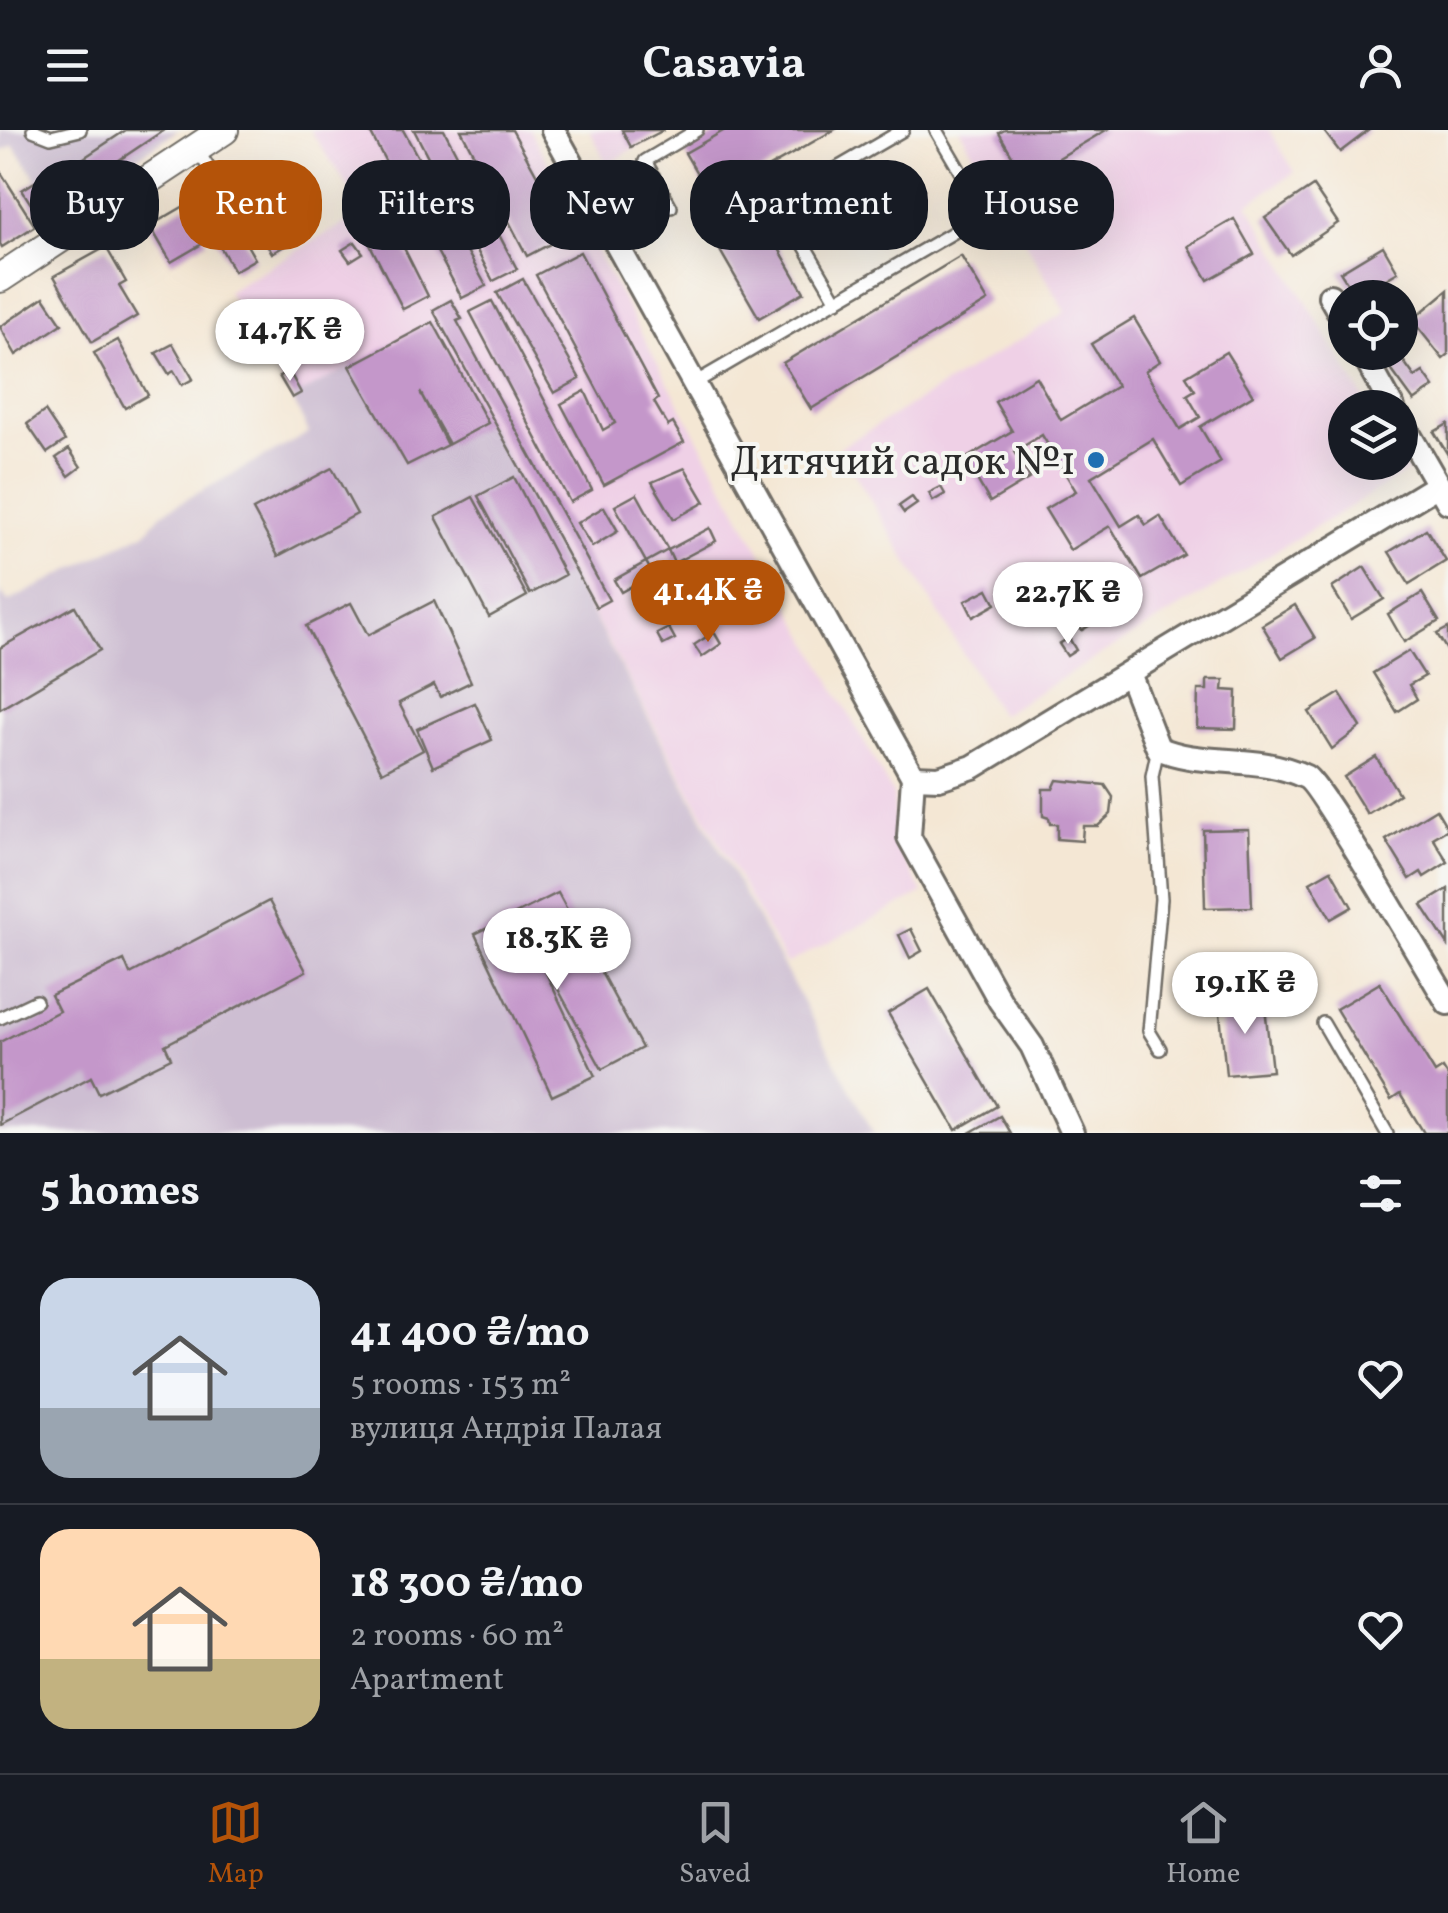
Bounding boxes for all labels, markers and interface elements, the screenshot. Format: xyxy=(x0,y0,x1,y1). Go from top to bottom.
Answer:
text: Casavia xyxy=(642,34,806,97)
icon: menu xyxy=(40,38,95,93)
icon: person xyxy=(1353,38,1408,93)
chip: Buy xyxy=(30,160,159,250)
chip: Rent xyxy=(179,160,322,250)
chip: Filters xyxy=(342,160,510,250)
chip: New xyxy=(530,160,670,250)
chip: Apartment xyxy=(690,160,928,250)
chip: House xyxy=(948,160,1114,250)
map controls xyxy=(1328,280,1418,480)
button: locate xyxy=(1328,280,1418,370)
pin: 14.7K ₴ xyxy=(198,299,382,384)
text: 14.7K ₴ xyxy=(237,309,343,353)
button: layers xyxy=(1328,390,1418,480)
place label: Дитячий садок №1 xyxy=(731,436,1076,492)
marker: Дитячий садок №1 xyxy=(1085,449,1107,471)
pin: 41.4K ₴ xyxy=(616,560,800,645)
pin: 22.7K ₴ xyxy=(976,562,1160,647)
text: 41.4K ₴ xyxy=(653,570,763,614)
text: 22.7K ₴ xyxy=(1015,572,1121,616)
pin: 18.3K ₴ xyxy=(465,908,649,993)
text: 18.3K ₴ xyxy=(505,918,609,962)
pin: 19.1K ₴ xyxy=(1153,952,1337,1037)
text: 19.1K ₴ xyxy=(1194,962,1296,1006)
text: 5 homes xyxy=(40,1164,200,1223)
icon: filters xyxy=(1353,1166,1408,1221)
text: 41 400 ₴/mo xyxy=(350,1305,590,1364)
icon: home xyxy=(120,1318,240,1438)
icon: heart xyxy=(1353,1351,1408,1406)
text: 5 rooms · 153 m² xyxy=(350,1364,571,1408)
text: вулиця Андрія Палая xyxy=(350,1408,662,1452)
text: 18 300 ₴/mo xyxy=(350,1556,583,1615)
icon: home xyxy=(120,1569,240,1689)
icon: heart xyxy=(1353,1602,1408,1657)
text: 2 rooms · 60 m² xyxy=(350,1615,564,1659)
text: Apartment xyxy=(350,1659,504,1703)
tab: Map xyxy=(208,1795,264,1894)
tab: Saved xyxy=(679,1795,751,1894)
tab: Home xyxy=(1166,1795,1240,1894)

